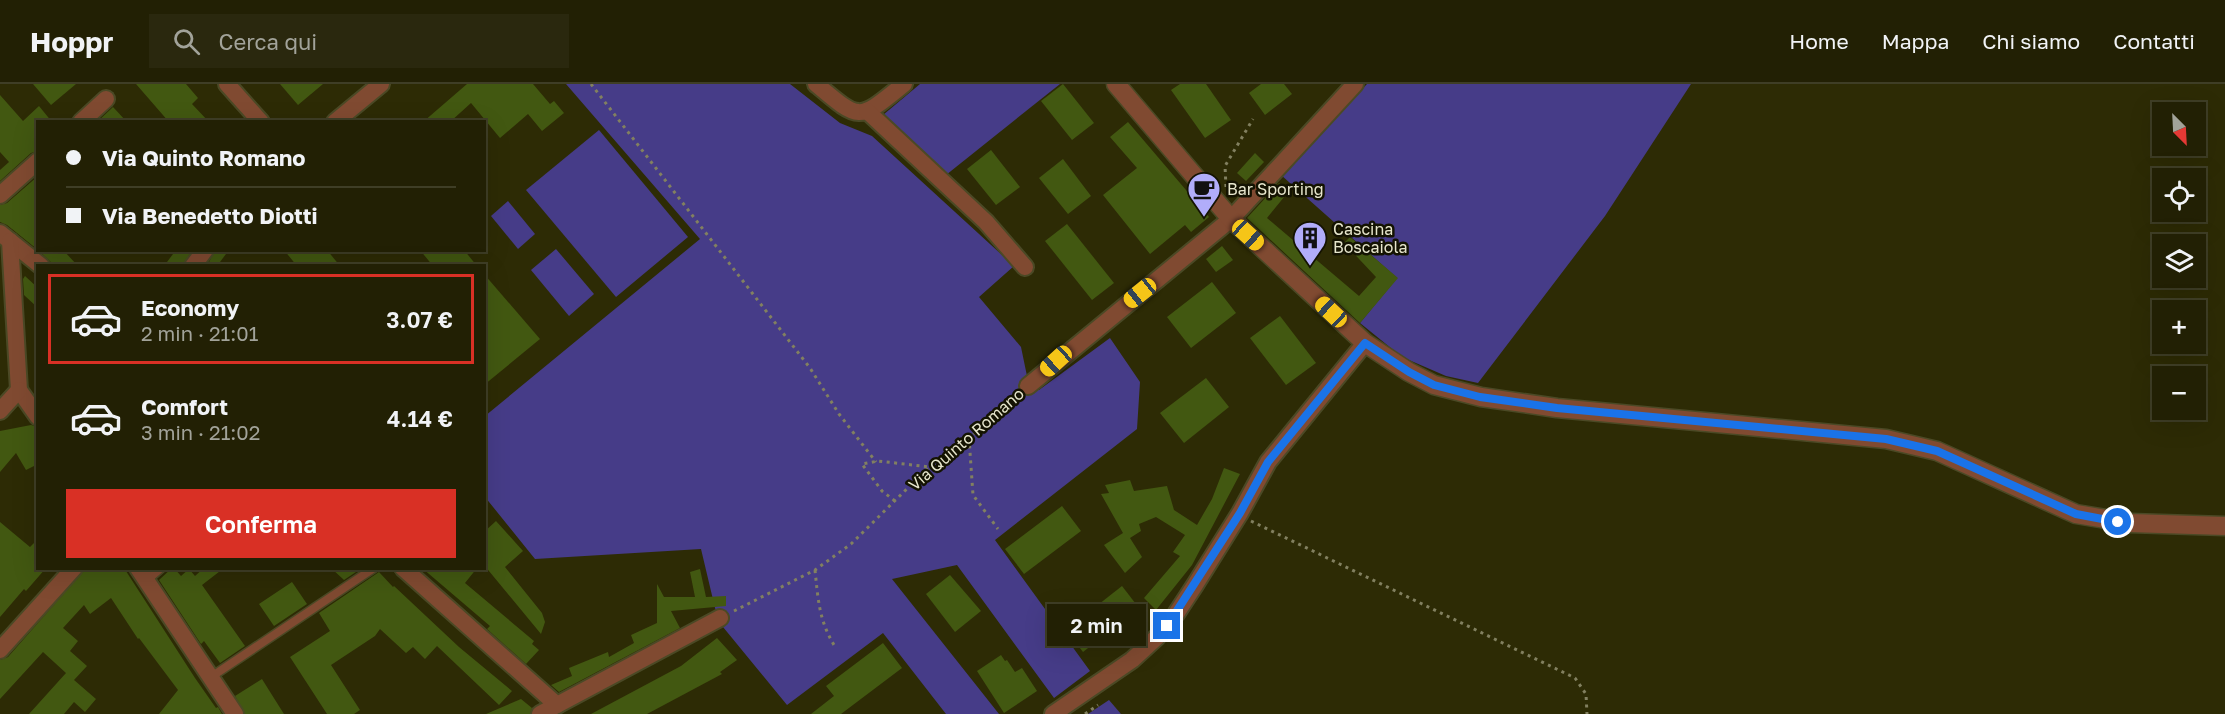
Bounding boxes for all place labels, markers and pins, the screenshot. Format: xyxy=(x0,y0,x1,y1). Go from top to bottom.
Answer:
cafe icon: Bar Sporting xyxy=(1186,171,1222,218)
place label: Bar Sporting xyxy=(1227,179,1324,199)
place label: Cascina Boscaiola xyxy=(1333,219,1408,257)
building icon: Cascina Boscaiola xyxy=(1292,220,1328,267)

